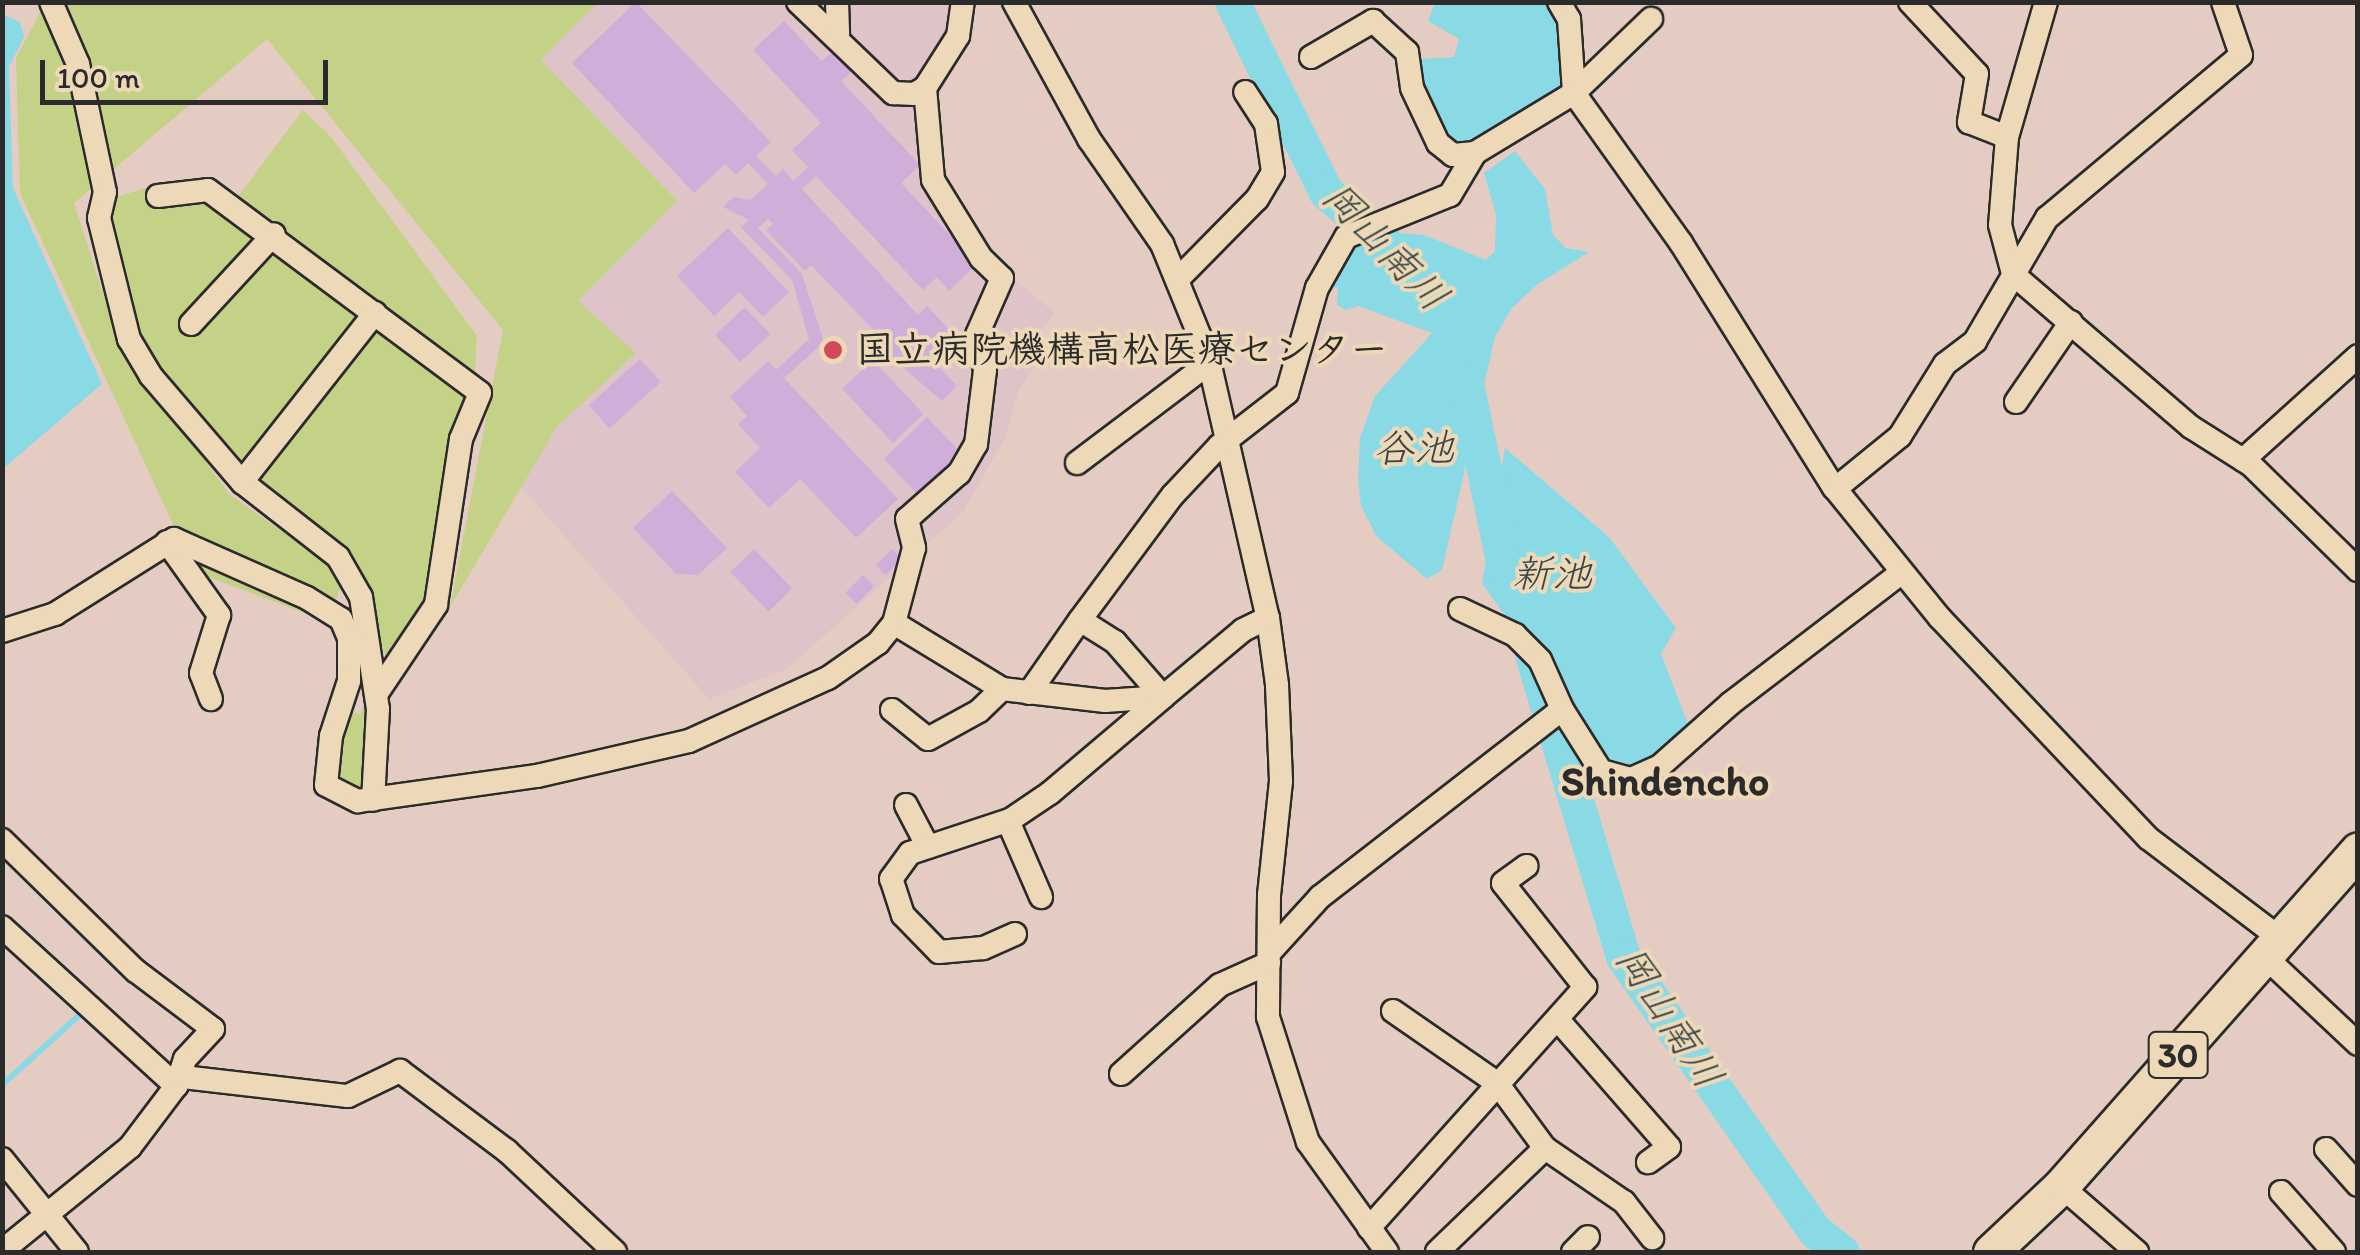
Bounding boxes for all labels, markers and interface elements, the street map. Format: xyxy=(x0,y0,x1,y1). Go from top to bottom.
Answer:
scale bar xyxy=(45,40,332,102)
text: 100 m xyxy=(57,59,140,96)
water label: 岡山南川 xyxy=(1313,172,1459,320)
place label: 国立病院機構高松医療センター xyxy=(856,327,1388,373)
marker: 国立病院機構高松医療センター xyxy=(820,337,846,363)
water label: 谷池 xyxy=(1374,423,1454,471)
water label: 新池 xyxy=(1512,549,1592,597)
district label: Shindencho xyxy=(1561,756,1769,806)
water label: 岡山南川 xyxy=(1606,937,1734,1097)
road number: 30 xyxy=(2146,1025,2210,1085)

